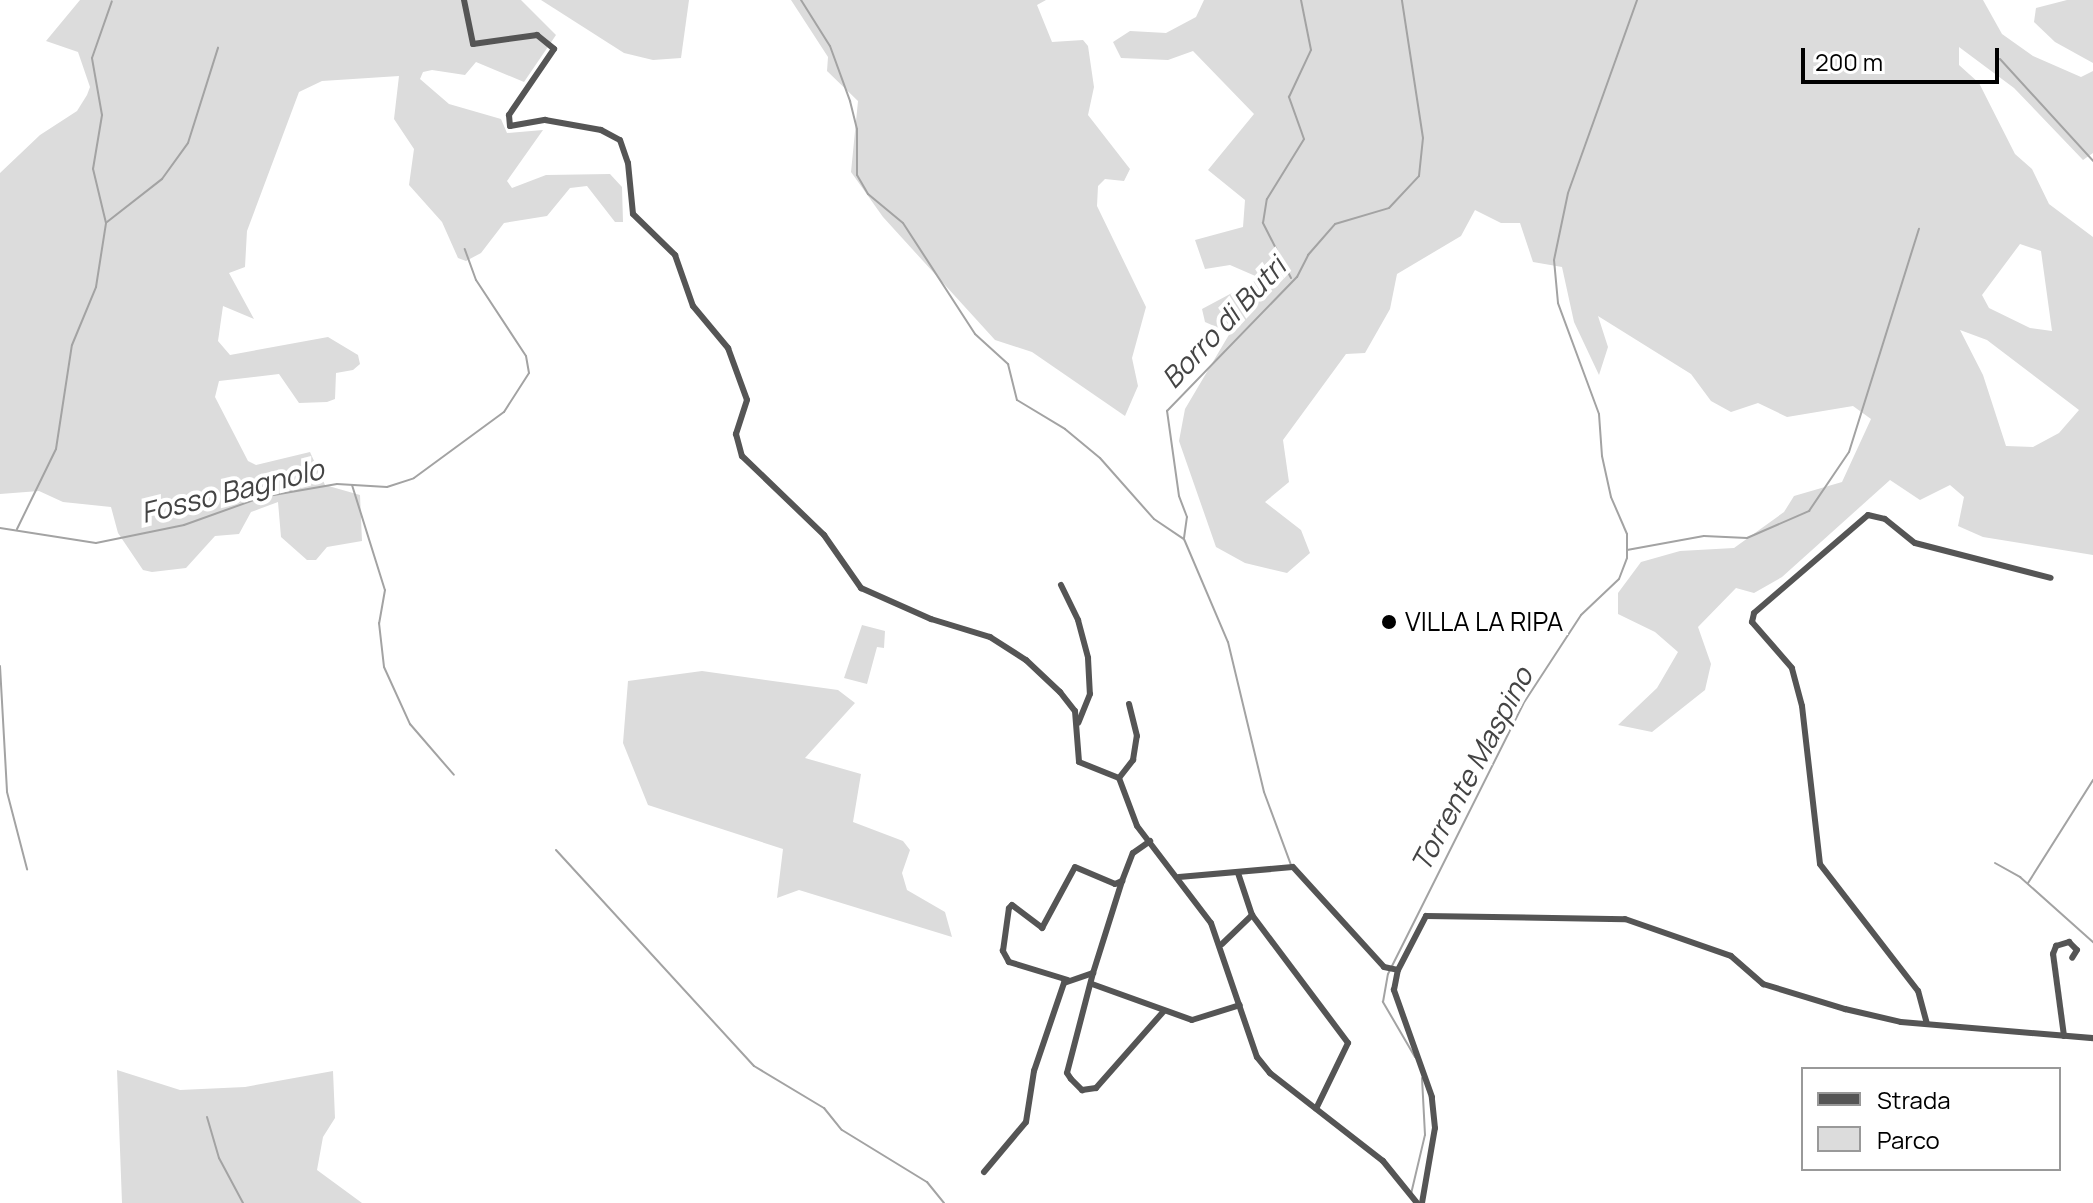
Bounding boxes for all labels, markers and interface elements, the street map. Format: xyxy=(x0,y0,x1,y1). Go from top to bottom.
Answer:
scale bar xyxy=(1805,32,2003,82)
text: 200 m xyxy=(1815,45,1883,78)
water label: Borro di Butri xyxy=(1154,250,1292,394)
water label: Fosso Bagnolo xyxy=(137,451,327,529)
place label: VILLA LA RIPA xyxy=(1405,606,1563,638)
marker: VILLA LA RIPA xyxy=(1380,613,1398,631)
water label: Torrente Maspino xyxy=(1403,661,1539,877)
legend xyxy=(1801,1067,2061,1171)
text: Strada xyxy=(1877,1083,1950,1116)
text: Parco xyxy=(1877,1123,1940,1156)

